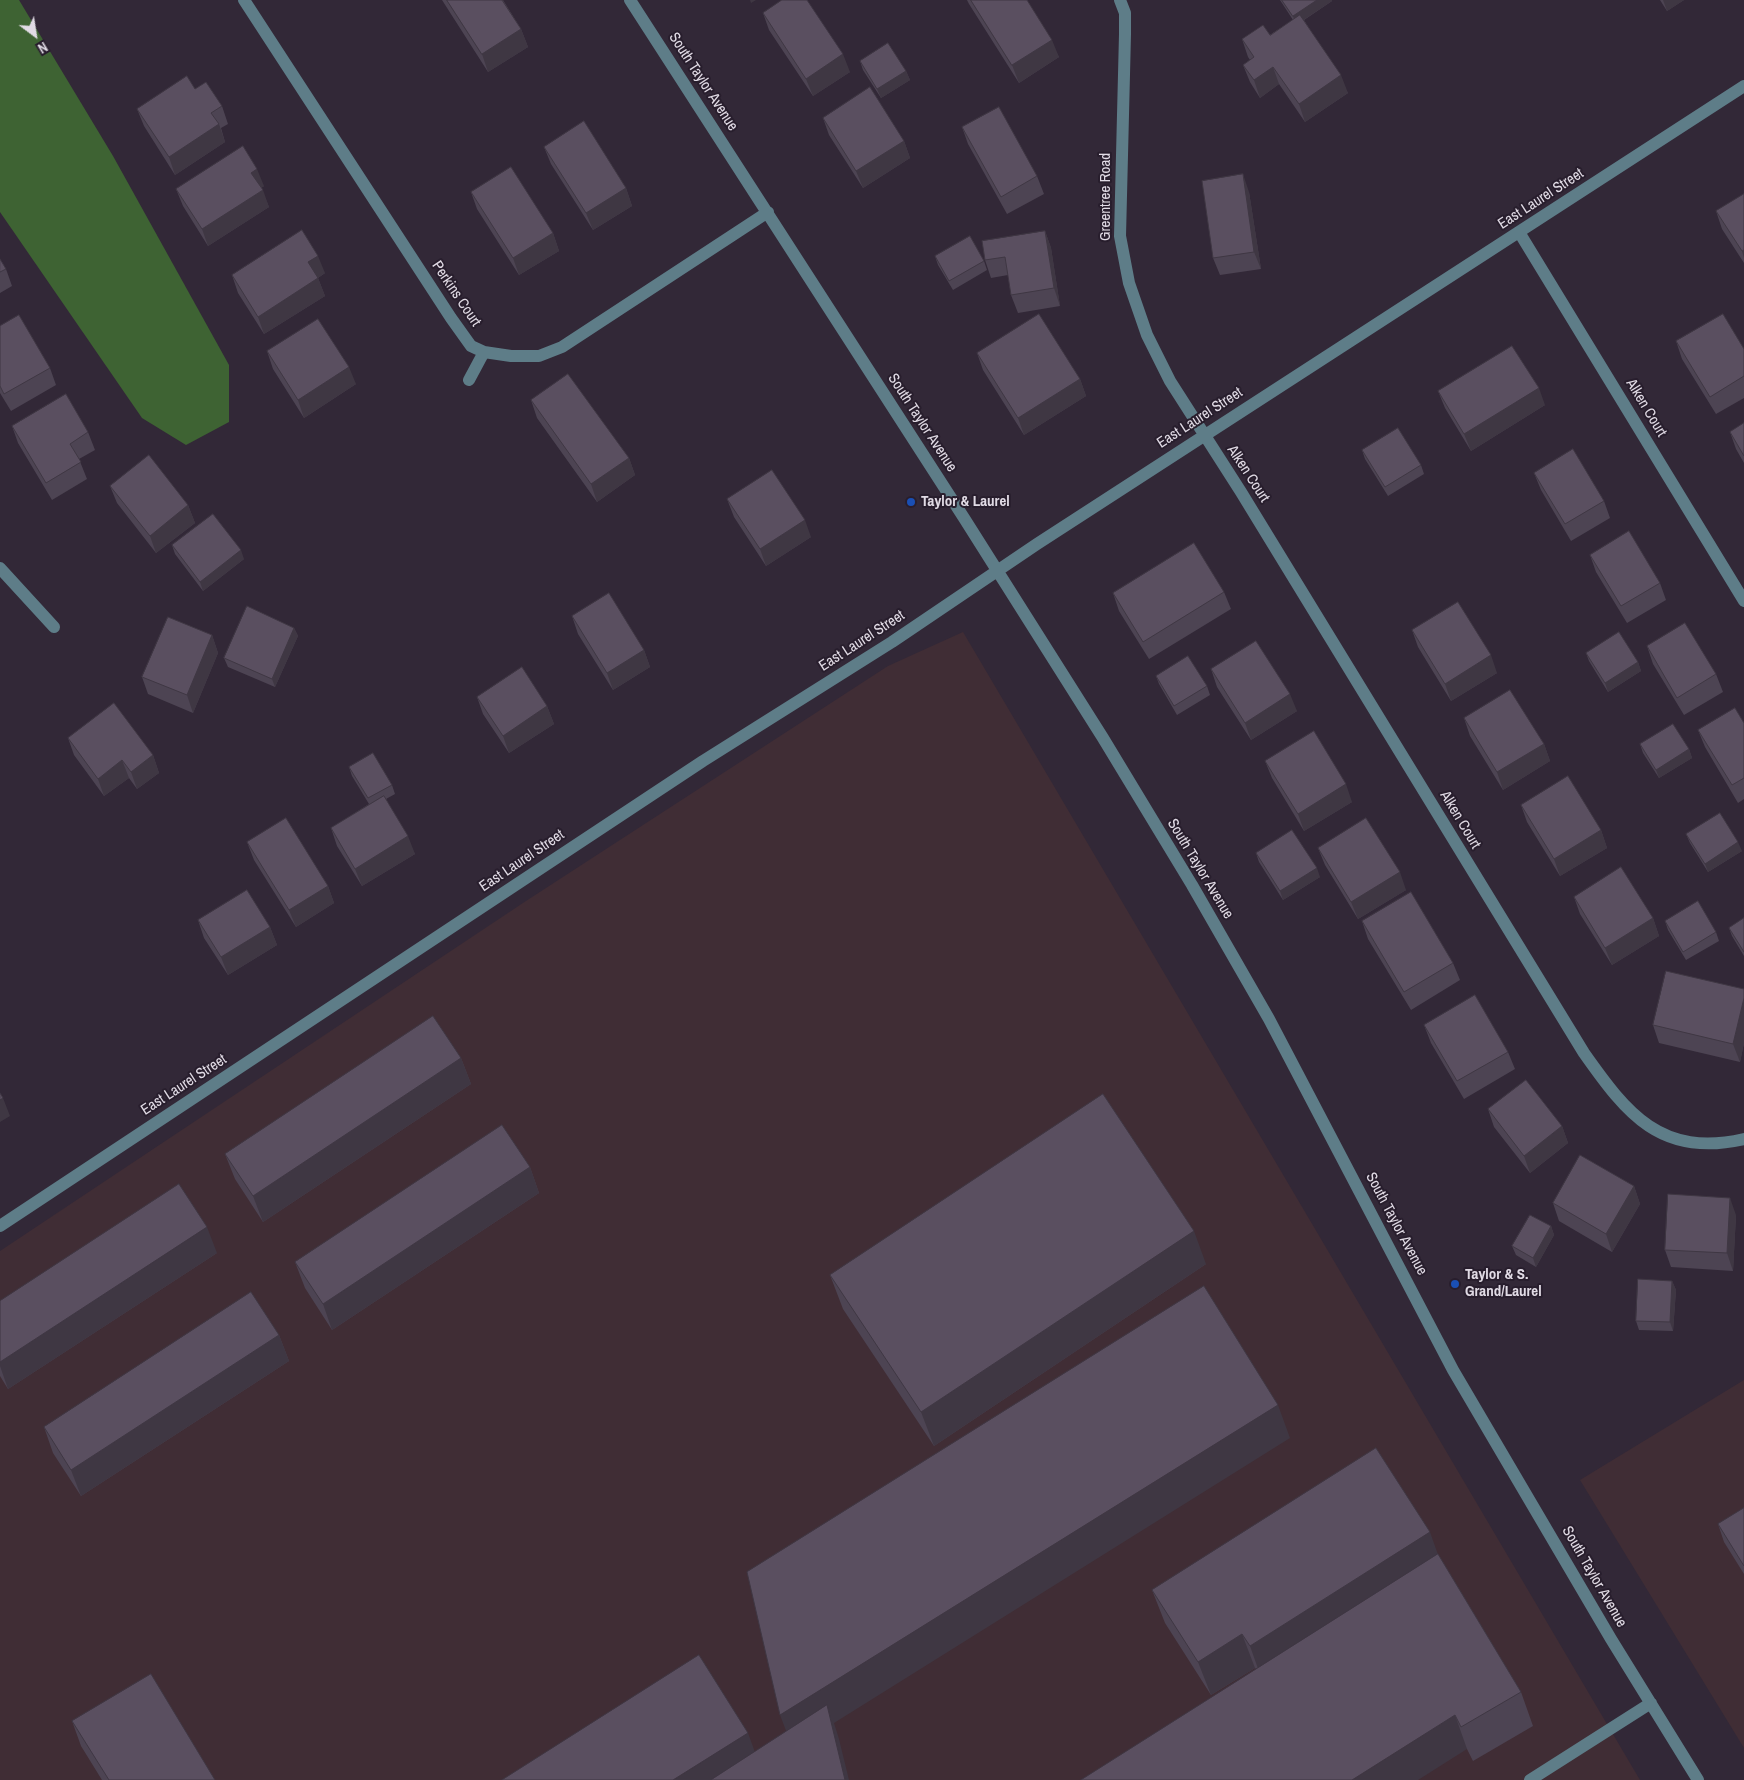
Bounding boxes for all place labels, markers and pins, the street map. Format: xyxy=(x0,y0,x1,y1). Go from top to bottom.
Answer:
place label: Taylor & Laurel xyxy=(921,493,1010,511)
marker: Taylor & Laurel xyxy=(905,496,917,508)
place label: Taylor & S. Grand/Laurel xyxy=(1465,1266,1542,1301)
marker: Taylor & S. Grand/Laurel xyxy=(1449,1278,1461,1290)

